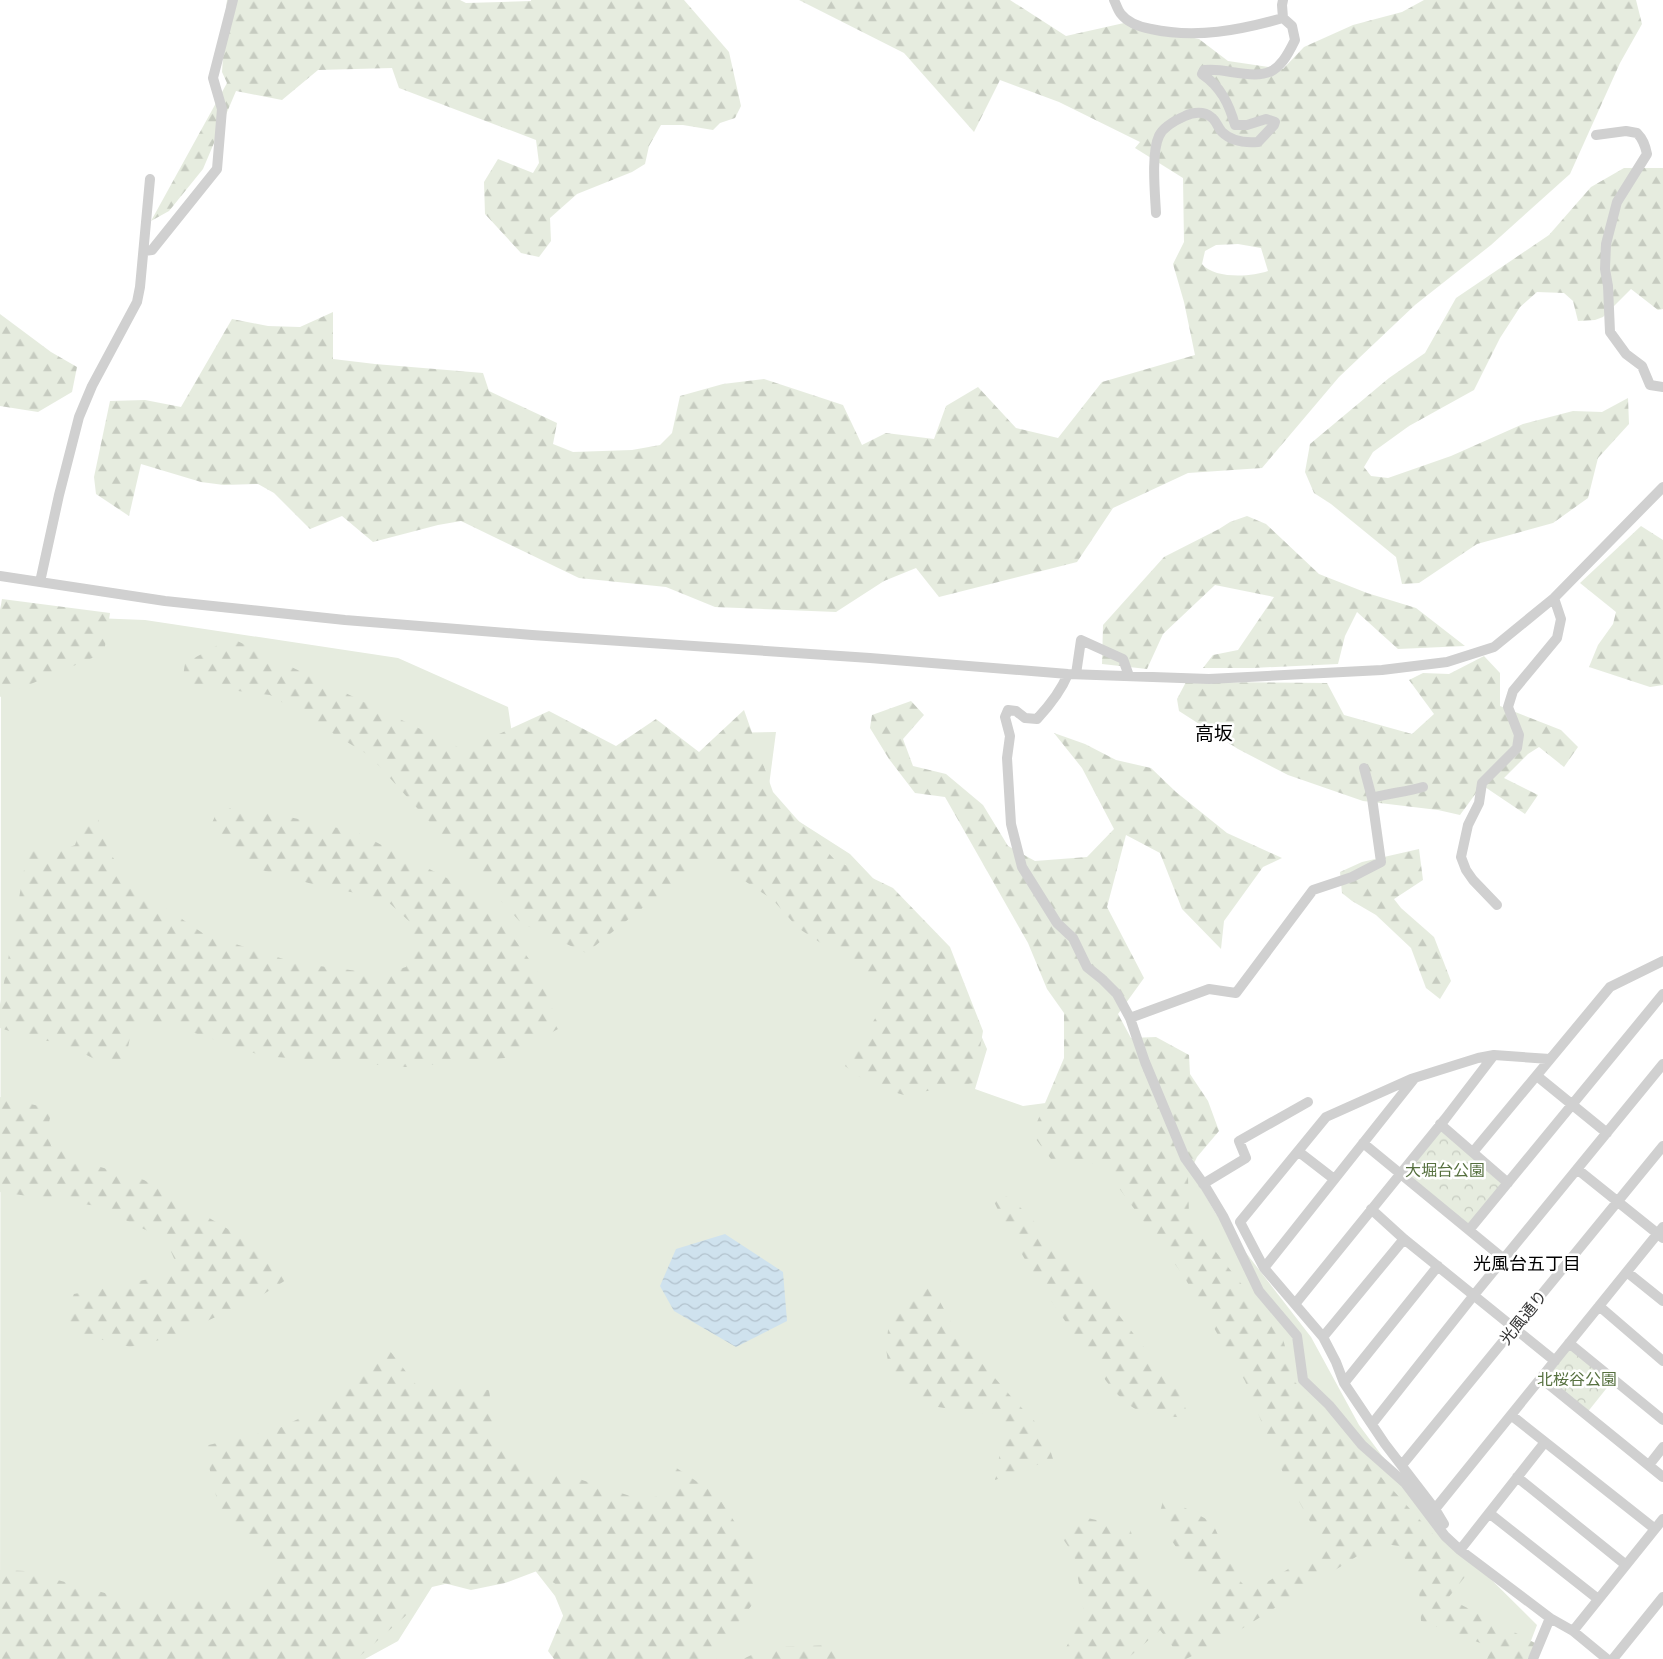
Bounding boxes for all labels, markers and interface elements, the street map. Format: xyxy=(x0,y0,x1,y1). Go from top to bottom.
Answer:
district label: 高坂 xyxy=(1195,721,1233,745)
park label: 大堀台公園 xyxy=(1405,1160,1485,1180)
district label: 光風台五丁目 xyxy=(1473,1252,1581,1275)
street label: 光風通り xyxy=(1495,1286,1551,1348)
park label: 北桜谷公園 xyxy=(1537,1369,1617,1389)

